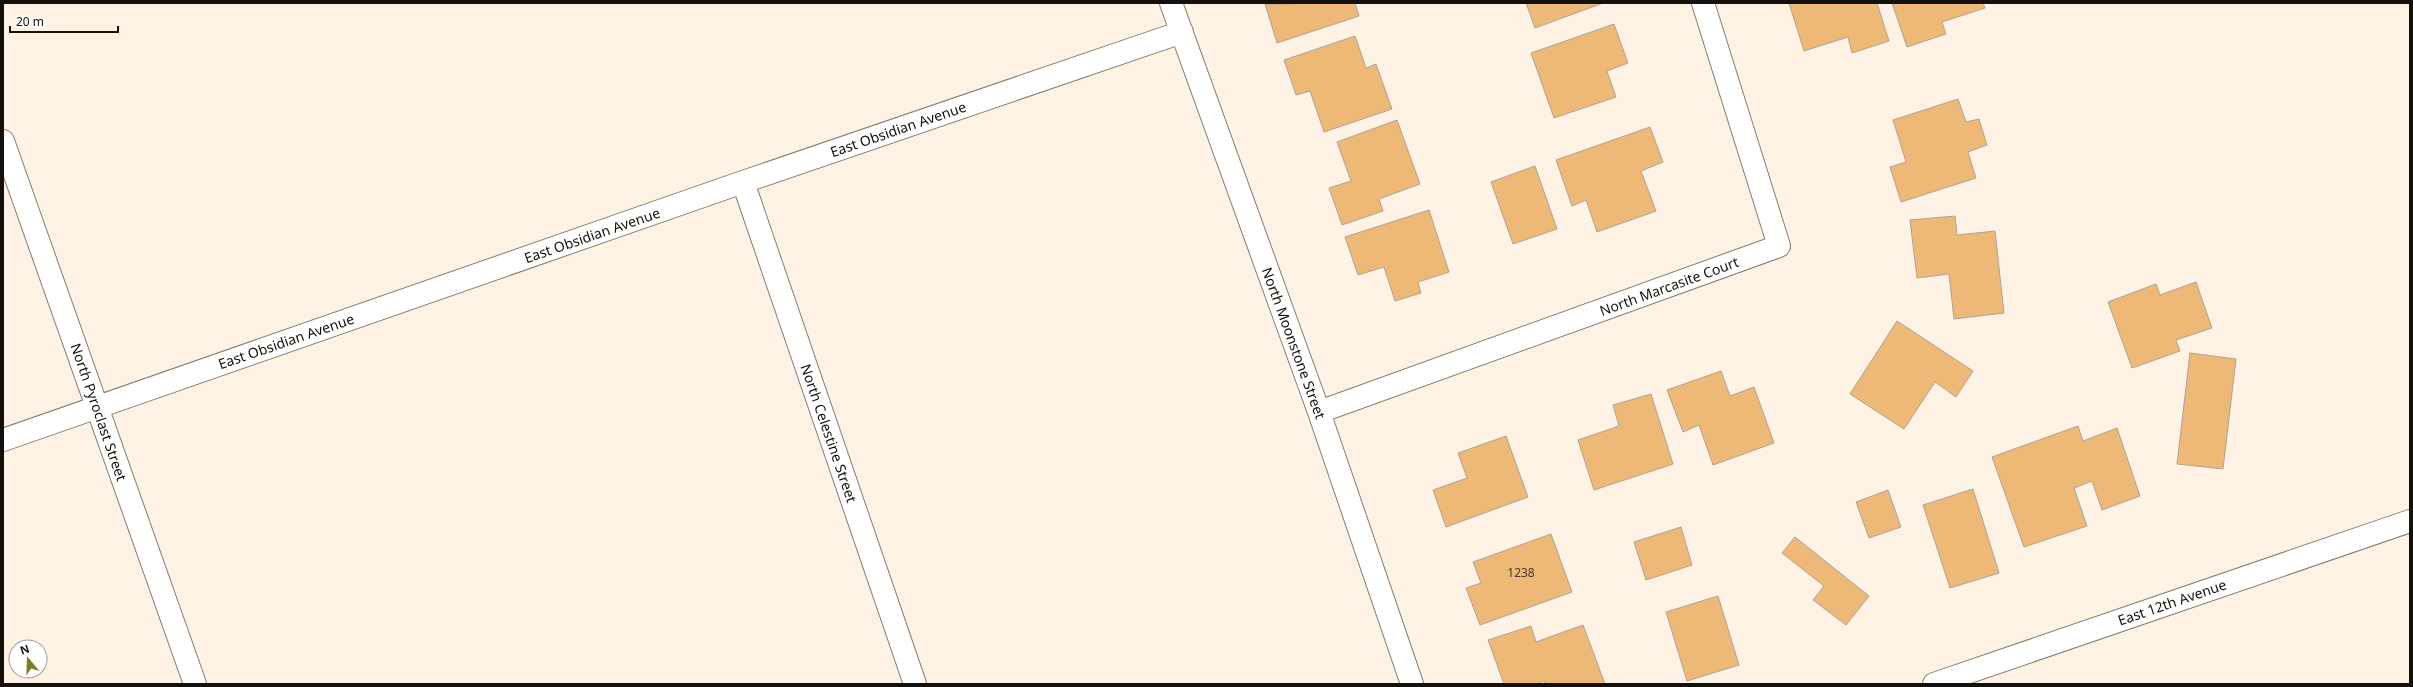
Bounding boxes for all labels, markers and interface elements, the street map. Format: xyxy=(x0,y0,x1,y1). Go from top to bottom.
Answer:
scale bar xyxy=(10,8,118,34)
text: 20 m xyxy=(16,13,44,30)
street label: East Obsidian Avenue xyxy=(828,97,969,161)
street label: East Obsidian Avenue xyxy=(522,203,663,267)
street label: North Marcasite Court xyxy=(1597,252,1741,320)
street label: North Moonstone Street xyxy=(1258,265,1330,421)
street label: East Obsidian Avenue xyxy=(216,309,357,373)
street label: North Pyroclast Street xyxy=(66,341,132,483)
street label: North Celestine Street xyxy=(796,361,862,505)
house number: 1238 xyxy=(1507,564,1535,581)
street label: East 12th Avenue xyxy=(2115,575,2229,629)
north arrow xyxy=(8,639,48,679)
text: N xyxy=(18,641,31,658)

